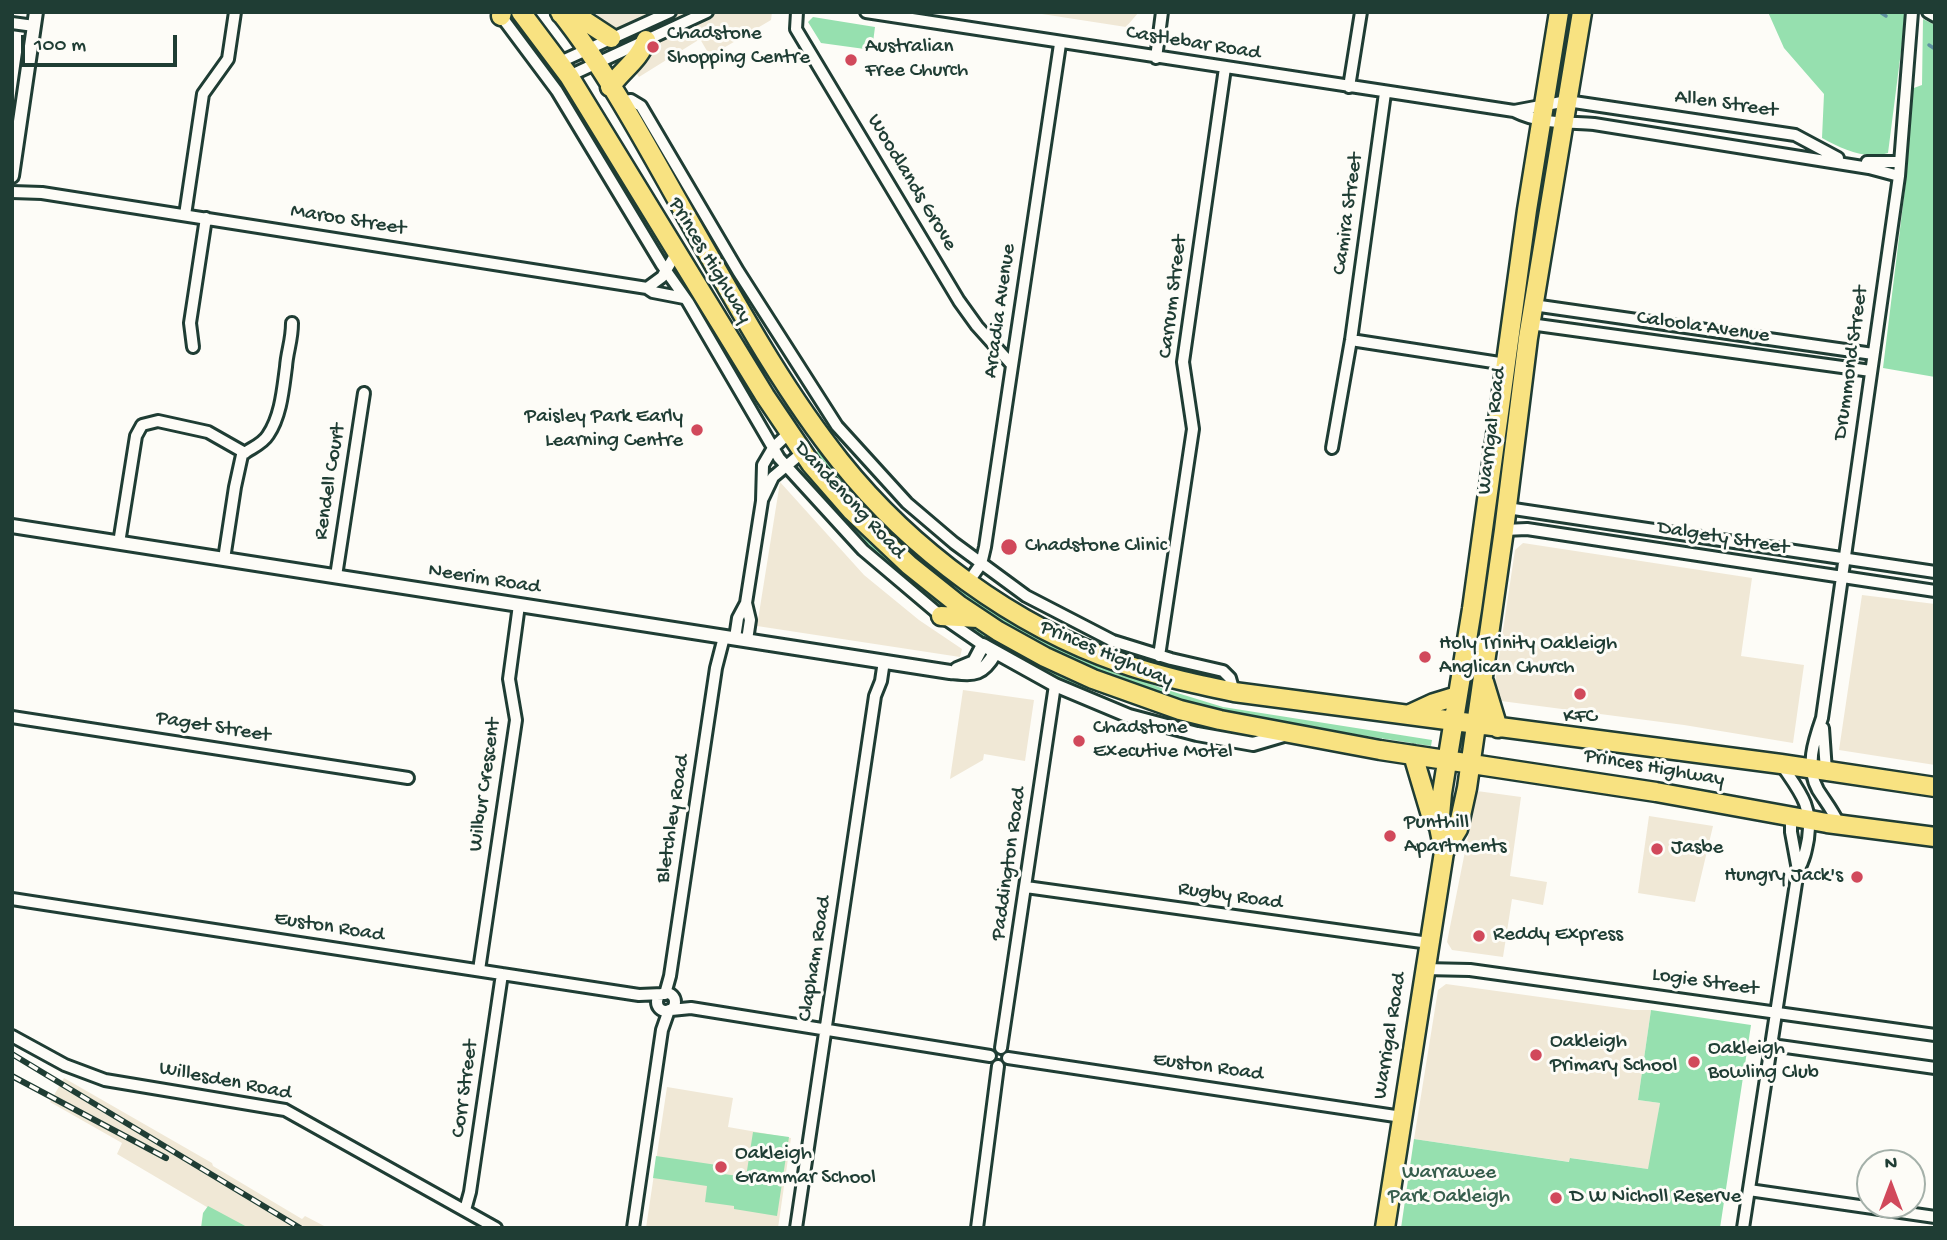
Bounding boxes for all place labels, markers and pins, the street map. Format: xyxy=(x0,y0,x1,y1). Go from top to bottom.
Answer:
place label: Chadstone Shopping Centre xyxy=(667,22,810,72)
place label: Australian Free Church xyxy=(865,35,968,85)
marker: Chadstone Shopping Centre xyxy=(645,39,661,55)
marker: Australian Free Church xyxy=(843,52,859,68)
place label: Paisley Park Early Learning Centre xyxy=(525,405,683,455)
marker: Paisley Park Early Learning Centre xyxy=(689,422,705,438)
place label: Chadstone Clinic xyxy=(1025,534,1167,560)
marker: Chadstone Clinic xyxy=(999,537,1019,557)
place label: Holy Trinity Oakleigh Anglican Church xyxy=(1439,632,1617,682)
marker: Holy Trinity Oakleigh Anglican Church xyxy=(1417,649,1433,665)
marker: KFC xyxy=(1572,686,1588,702)
place label: KFC xyxy=(1563,705,1597,731)
place label: Chadstone Executive Motel xyxy=(1093,716,1233,766)
marker: Chadstone Executive Motel xyxy=(1071,733,1087,749)
place label: Punthill Apartments xyxy=(1404,811,1506,861)
marker: Punthill Apartments xyxy=(1382,828,1398,844)
place label: Jasbe xyxy=(1671,836,1723,862)
marker: Jasbe xyxy=(1649,841,1665,857)
place label: Hungry Jack's xyxy=(1724,864,1843,890)
marker: Hungry Jack's xyxy=(1849,869,1865,885)
place label: Reddy Express xyxy=(1493,923,1623,949)
marker: Reddy Express xyxy=(1471,928,1487,944)
place label: Oakleigh Primary School xyxy=(1550,1030,1677,1080)
place label: Oakleigh Bowling Club xyxy=(1708,1037,1819,1087)
marker: Oakleigh Primary School xyxy=(1528,1047,1544,1063)
marker: Oakleigh Bowling Club xyxy=(1686,1054,1702,1070)
place label: Oakleigh Grammar School xyxy=(735,1142,876,1192)
marker: Oakleigh Grammar School xyxy=(713,1159,729,1175)
place label: D W Nicholl Reserve xyxy=(1570,1185,1741,1211)
marker: D W Nicholl Reserve xyxy=(1548,1190,1564,1206)

